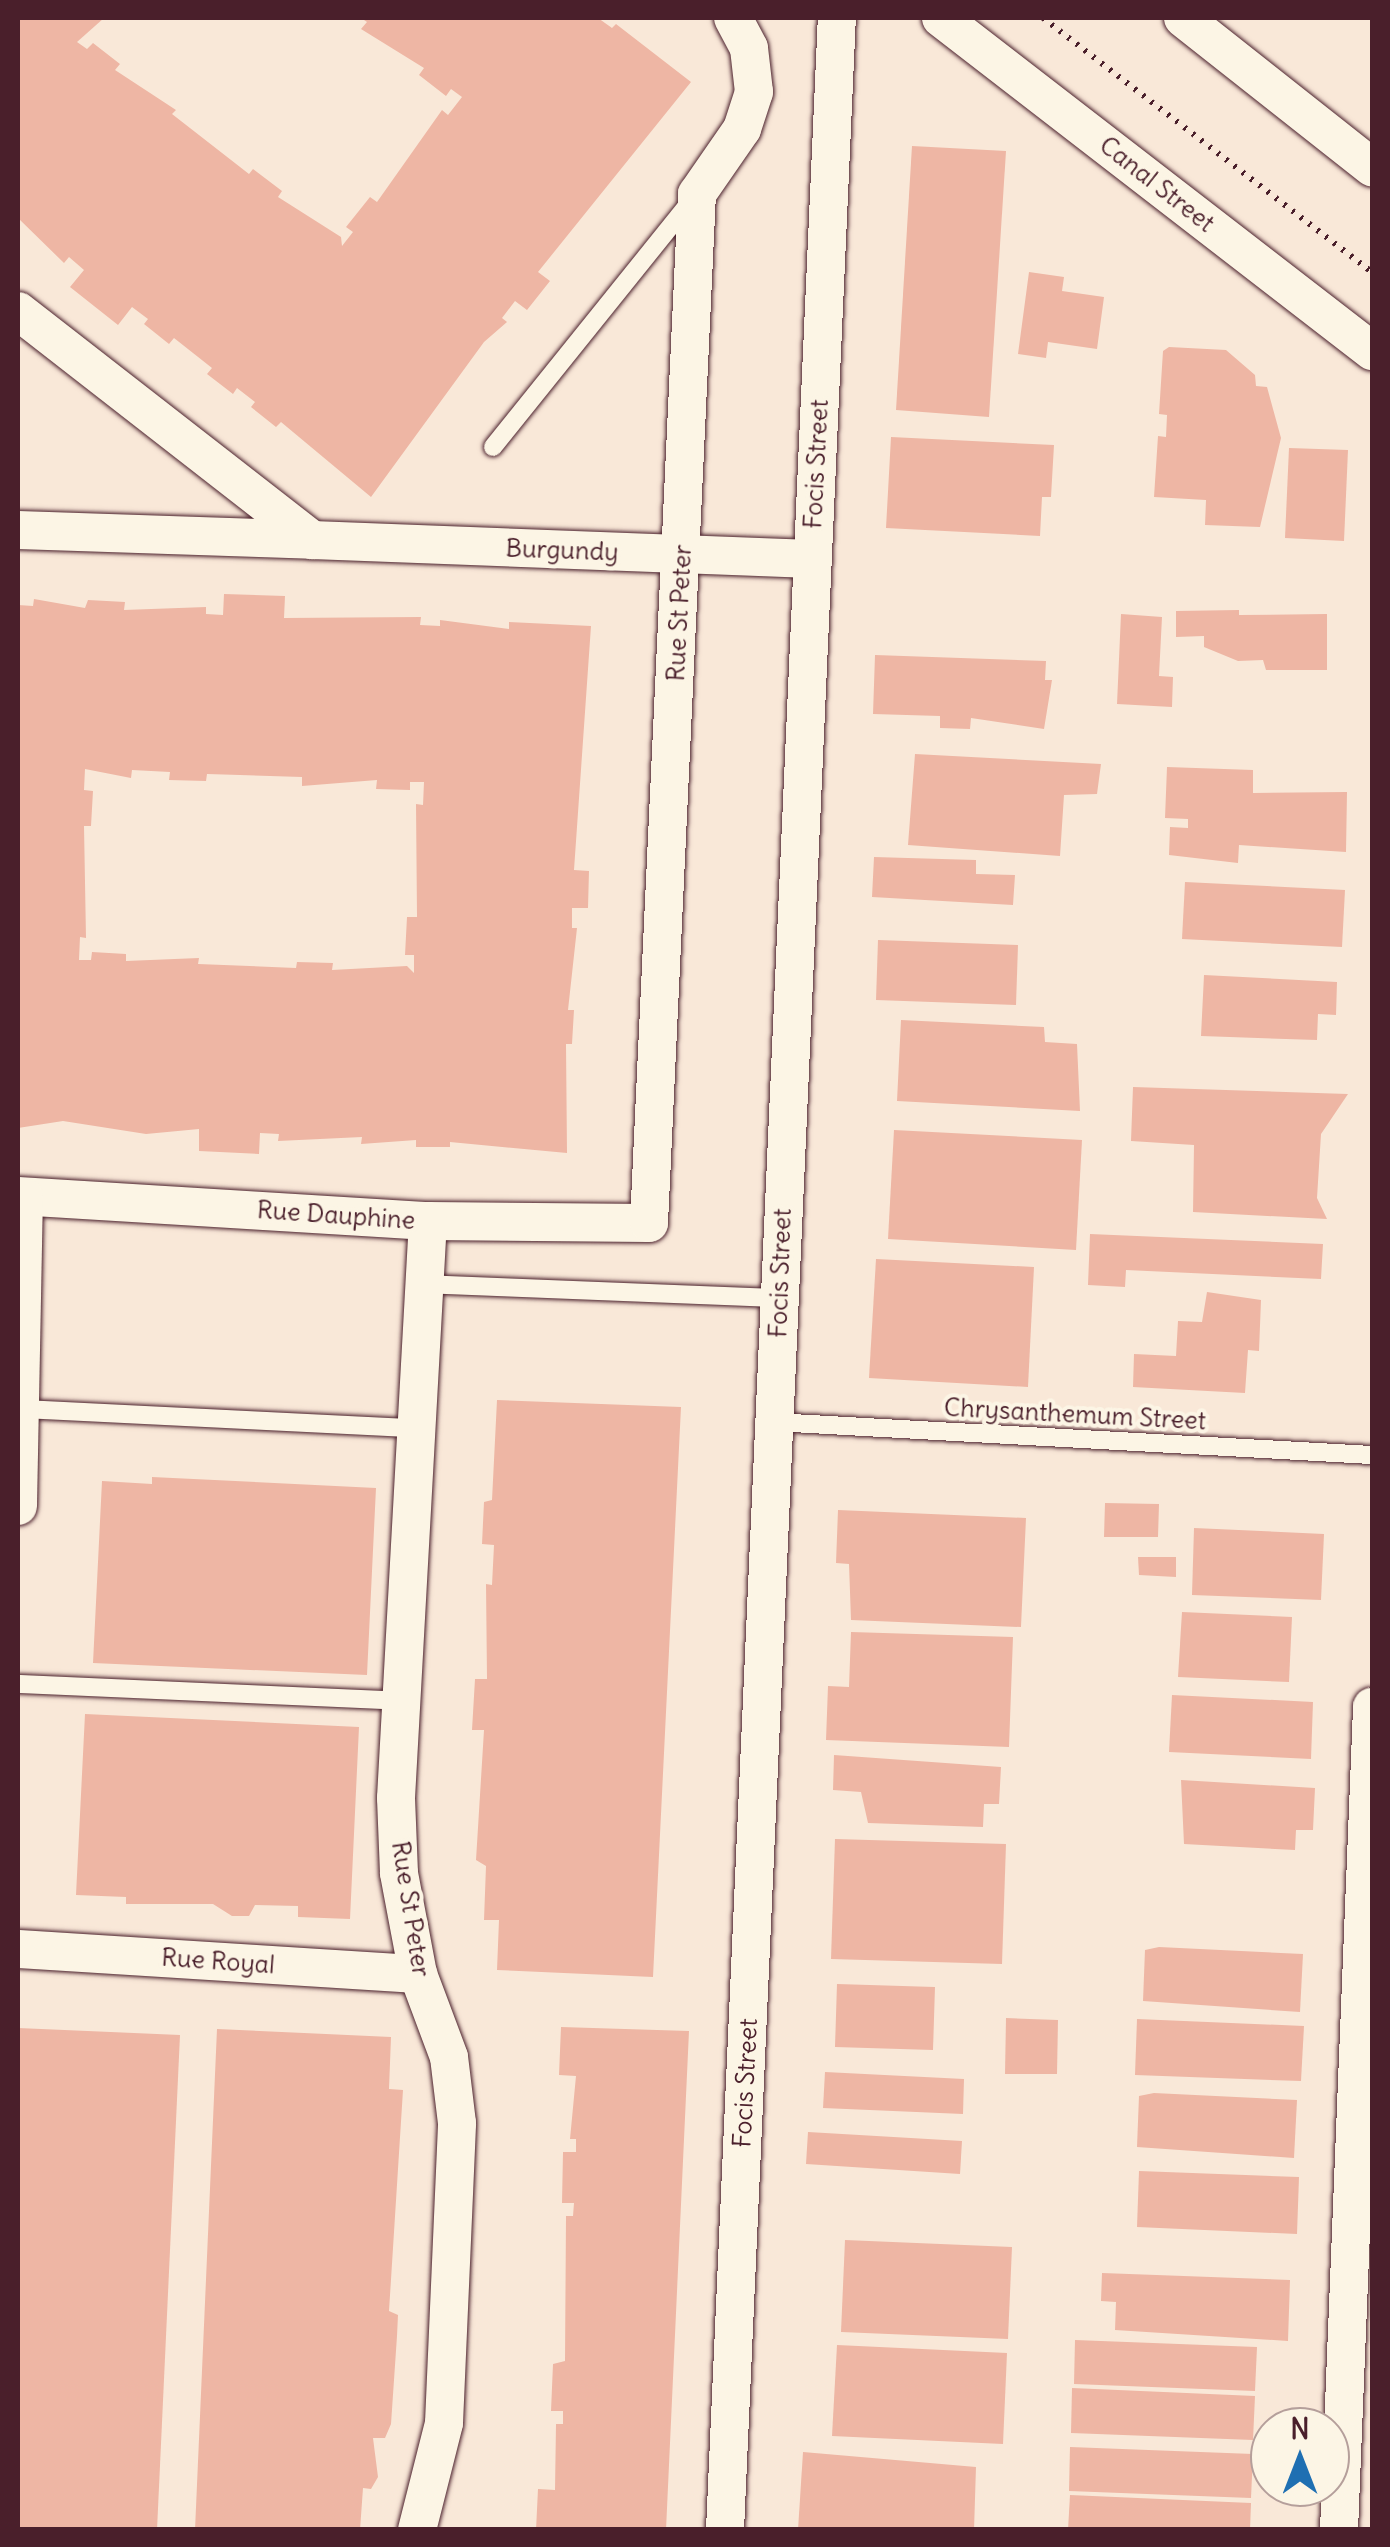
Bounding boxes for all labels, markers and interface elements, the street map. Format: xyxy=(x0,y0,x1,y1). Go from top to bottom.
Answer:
street label: Canal Street xyxy=(1094,130,1220,238)
street label: Focis Street xyxy=(798,399,834,529)
street label: Burgundy xyxy=(505,533,619,567)
street label: Rue St Peter xyxy=(660,544,698,682)
street label: Rue Dauphine xyxy=(256,1195,416,1235)
street label: Focis Street xyxy=(763,1208,797,1338)
street label: Chrysanthemum Street xyxy=(943,1392,1207,1436)
street label: Rue St Peter xyxy=(385,1839,437,1979)
street label: Rue Royal xyxy=(160,1942,276,1980)
street label: Focis Street xyxy=(727,2018,763,2148)
north arrow xyxy=(1250,2407,1350,2507)
text: N xyxy=(1290,2411,1310,2447)

